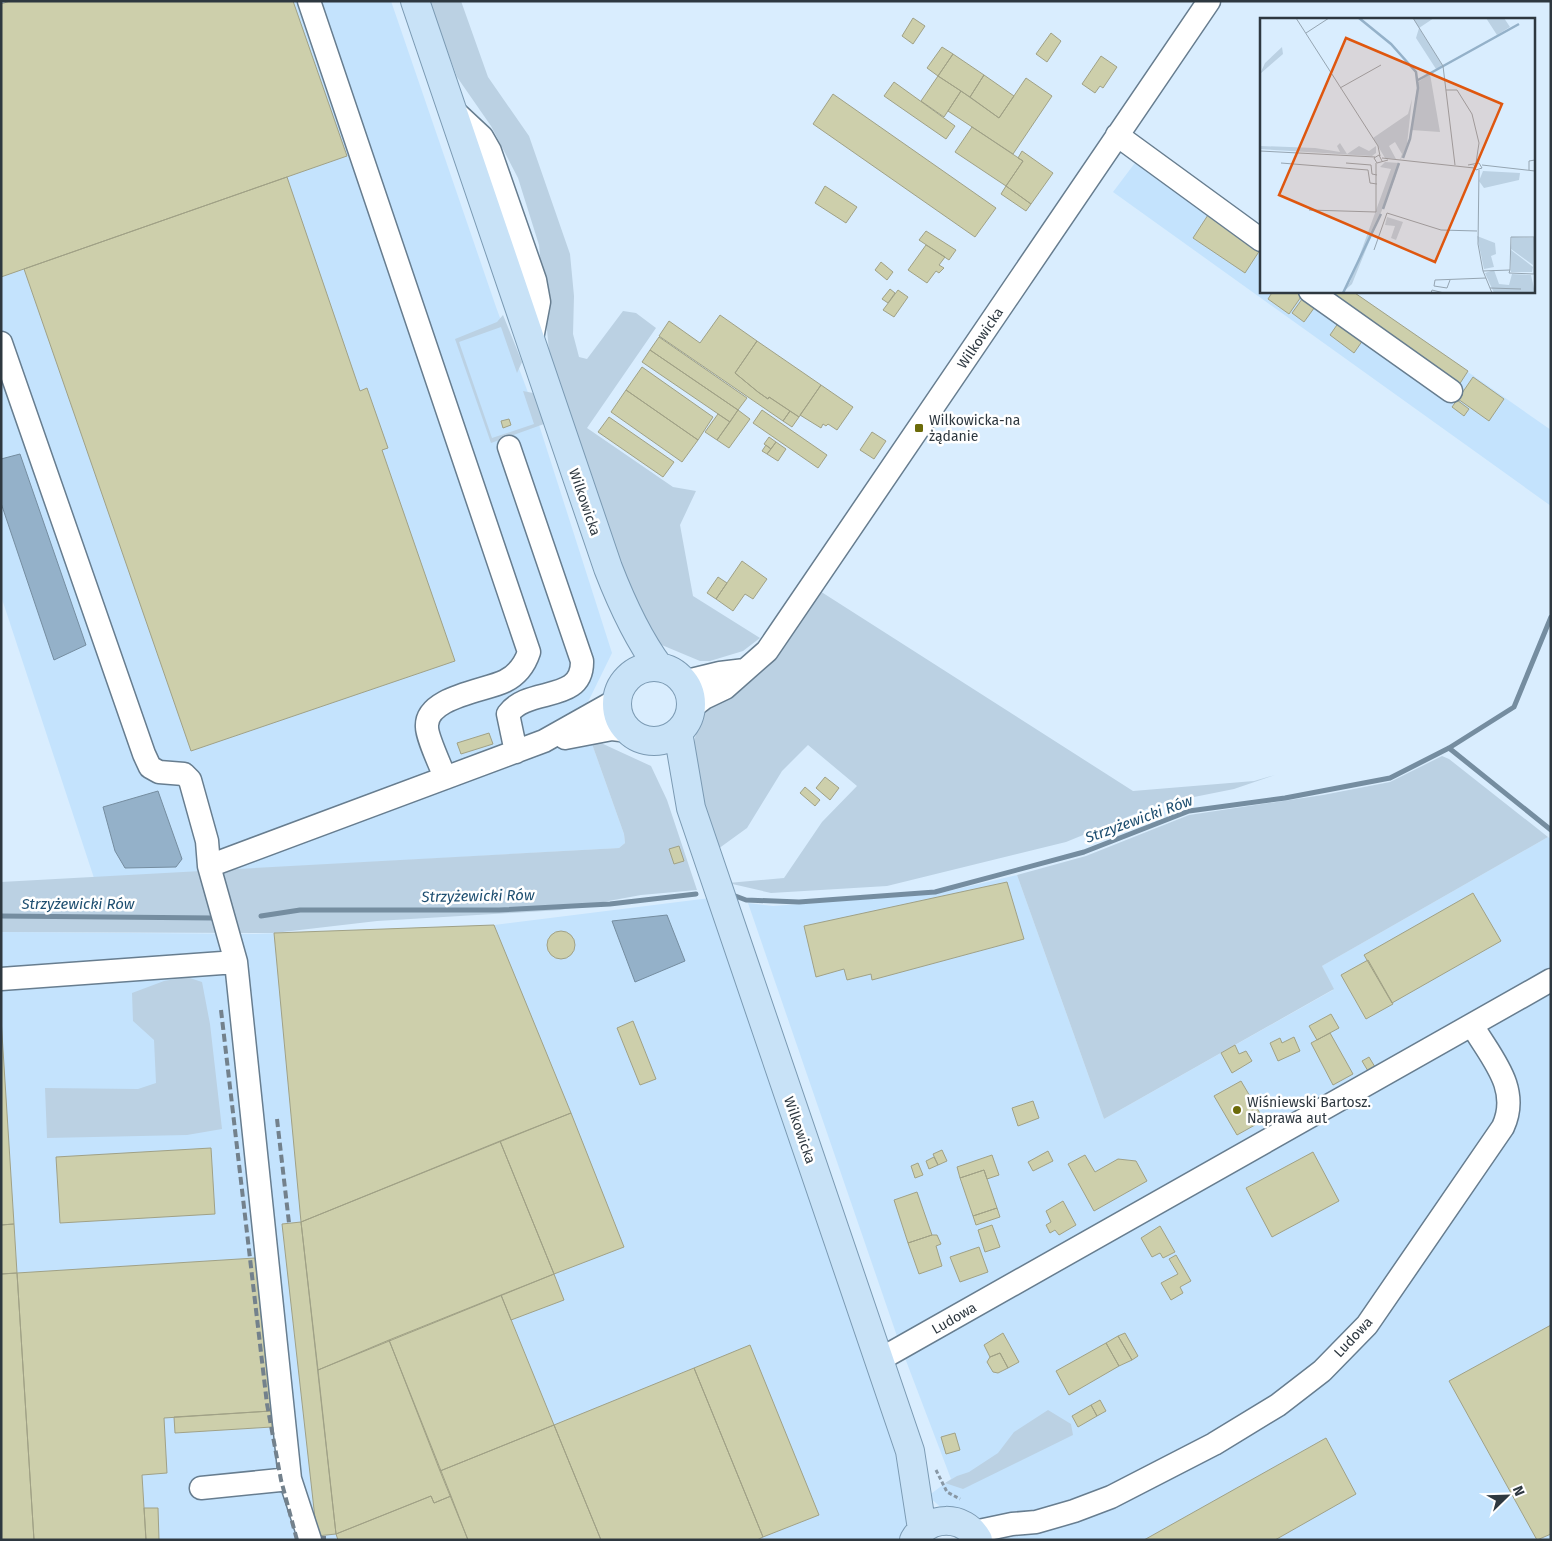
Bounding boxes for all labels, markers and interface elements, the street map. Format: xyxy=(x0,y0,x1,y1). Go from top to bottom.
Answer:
inset map xyxy=(1260,18,1534,292)
street label: Wilkowicka xyxy=(954,304,1007,372)
place label: Wilkowicka-na żądanie xyxy=(929,412,1020,445)
marker: Wilkowicka-na żądanie xyxy=(913,422,925,434)
street label: Wilkowicka xyxy=(565,466,604,538)
water label: Strzyżewicki Rów xyxy=(1082,791,1196,847)
water label: Strzyżewicki Rów xyxy=(420,886,535,906)
water label: Strzyżewicki Rów xyxy=(20,895,135,913)
street label: Wilkowicka xyxy=(780,1094,819,1166)
place label: Wiśniewski Bartosz. Naprawa aut xyxy=(1247,1094,1371,1127)
marker: Wiśniewski Bartosz. Naprawa aut xyxy=(1231,1104,1243,1116)
street label: Ludowa xyxy=(929,1299,980,1338)
street label: Ludowa xyxy=(1330,1314,1376,1361)
north arrow xyxy=(1482,1471,1532,1521)
text: N xyxy=(1509,1484,1528,1499)

